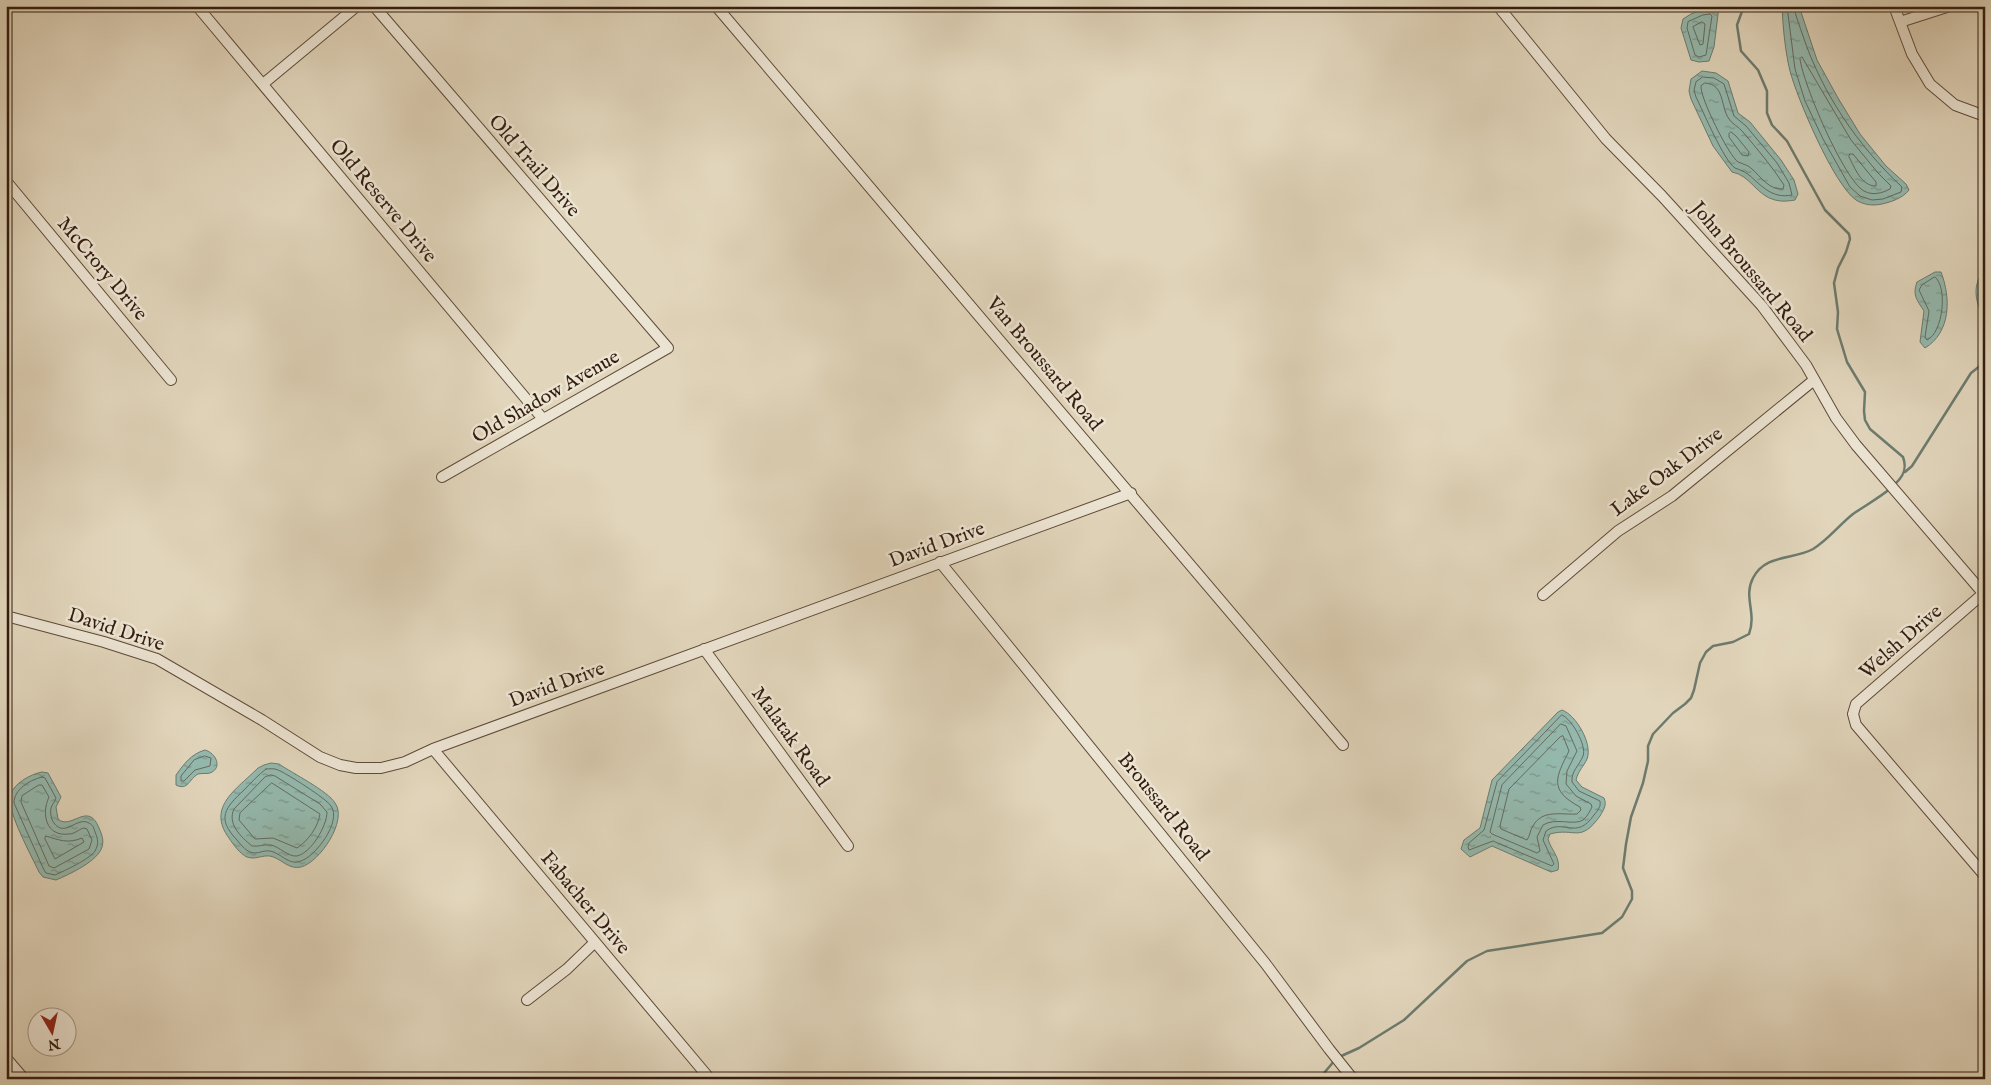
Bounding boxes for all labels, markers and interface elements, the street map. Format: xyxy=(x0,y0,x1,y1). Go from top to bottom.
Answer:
street label: Old Trail Drive xyxy=(483,110,585,222)
street label: Old Reserve Drive xyxy=(324,134,442,268)
street label: John Broussard Road xyxy=(1684,195,1817,348)
street label: McCrory Drive xyxy=(51,212,153,326)
street label: Van Broussard Road xyxy=(980,291,1108,436)
street label: Old Shadow Avenue xyxy=(468,345,624,449)
street label: Lake Oak Drive xyxy=(1606,422,1728,522)
street label: David Drive xyxy=(886,516,988,574)
street label: Welsh Drive xyxy=(1855,599,1947,685)
street label: David Drive xyxy=(64,603,168,657)
street label: David Drive xyxy=(506,656,608,714)
street label: Malatak Road xyxy=(745,682,835,792)
street label: Broussard Road xyxy=(1112,748,1214,866)
street label: Fabacher Drive xyxy=(535,846,635,960)
north arrow xyxy=(28,1008,78,1058)
text: N xyxy=(46,1034,62,1054)

